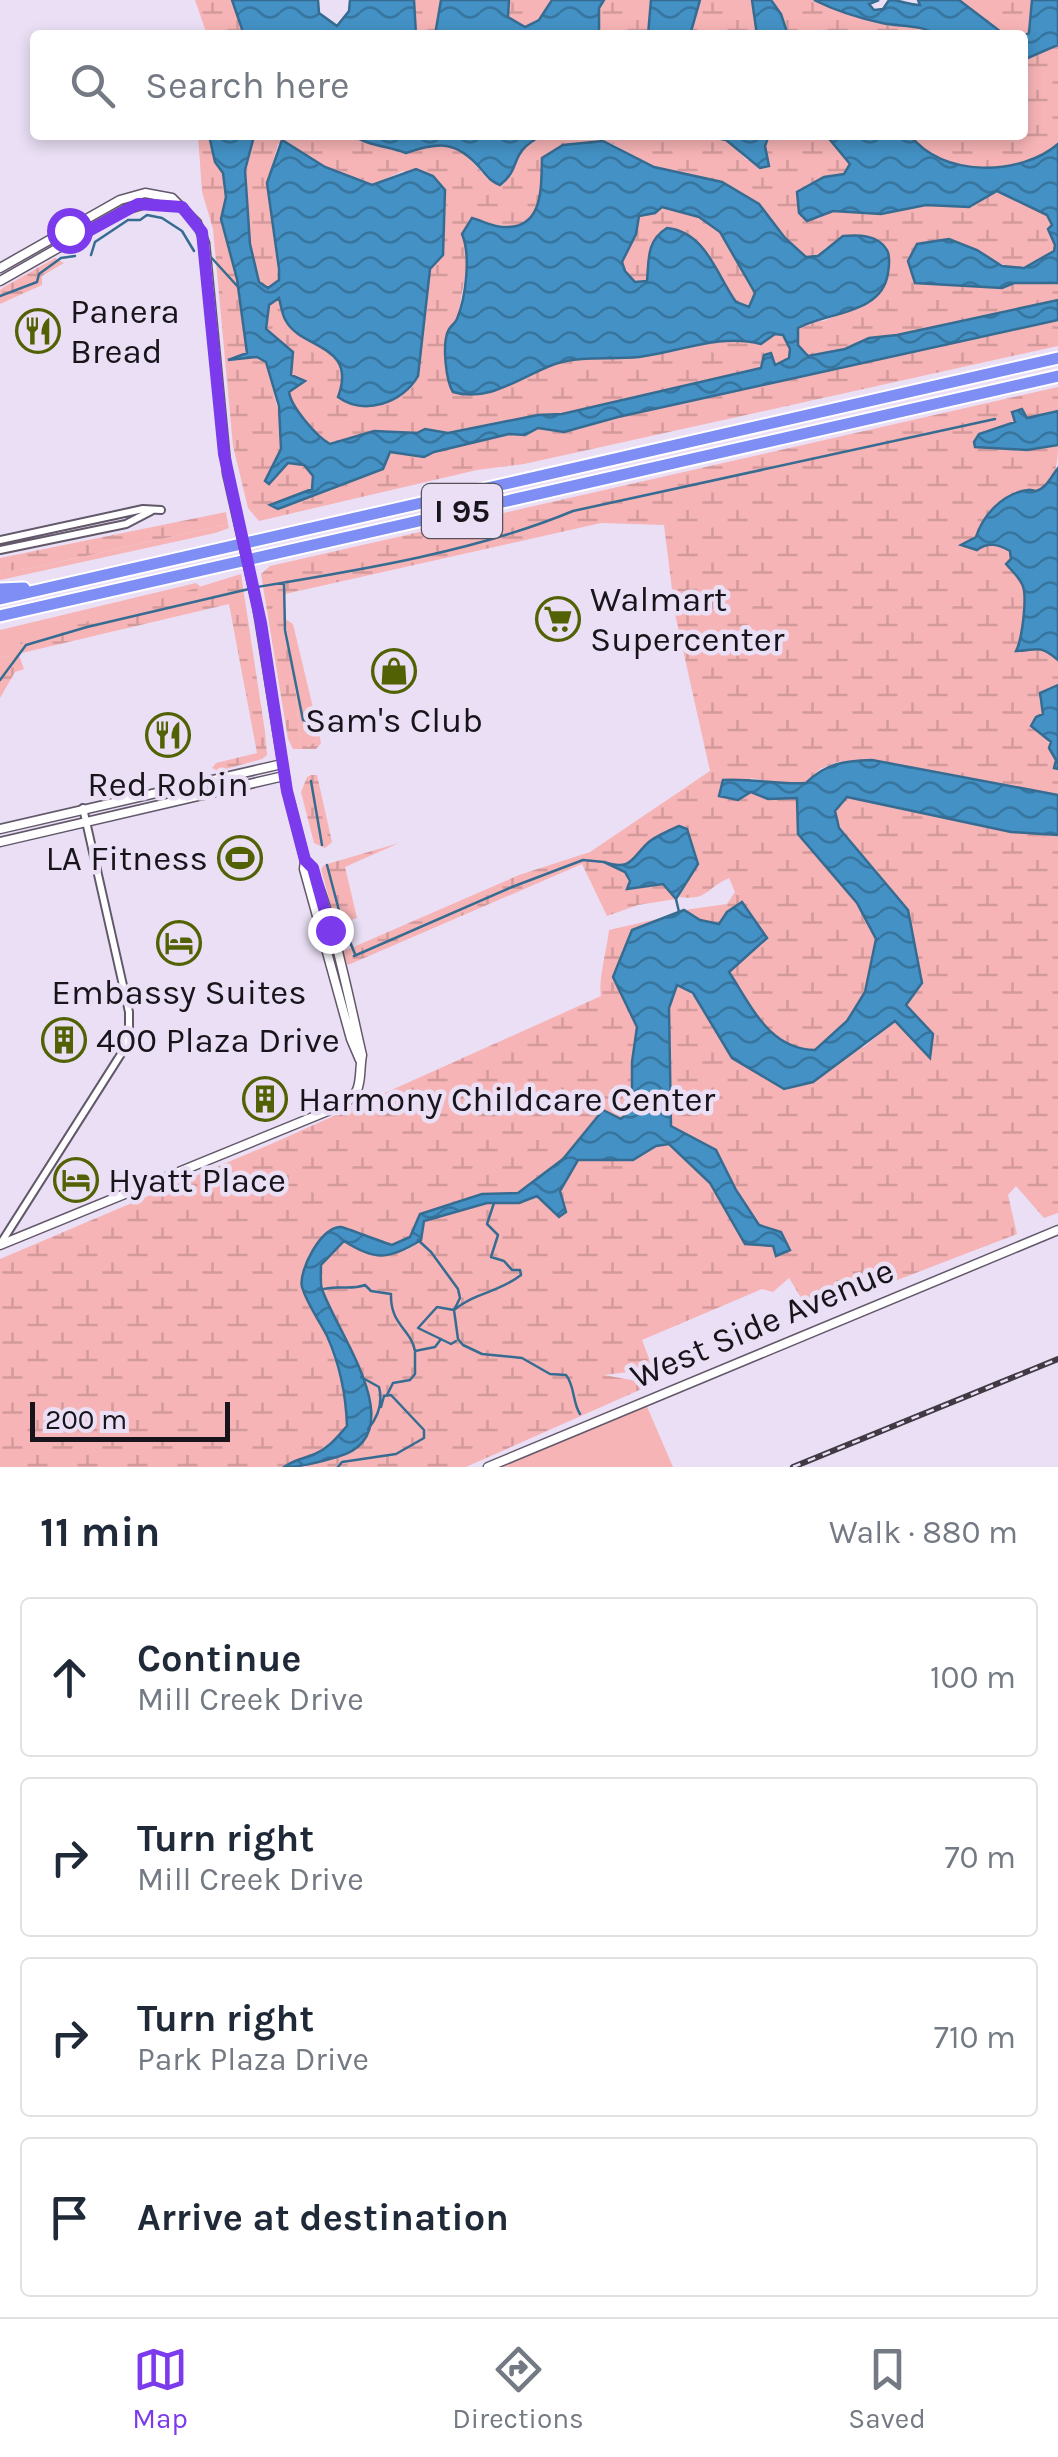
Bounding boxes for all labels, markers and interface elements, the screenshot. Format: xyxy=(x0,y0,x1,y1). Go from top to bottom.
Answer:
search box xyxy=(30,30,1028,140)
icon: search xyxy=(65,58,120,113)
text: Search here xyxy=(145,63,349,108)
route start xyxy=(47,208,93,254)
place label: Panera Bread xyxy=(70,291,180,372)
restaurant icon: Panera Bread xyxy=(15,308,61,354)
road number: I 95 xyxy=(422,484,502,538)
place label: Walmart Supercenter xyxy=(590,579,785,660)
supermarket icon: Walmart Supercenter xyxy=(535,596,581,642)
shop icon: Sam's Club xyxy=(371,648,417,694)
place label: Sam's Club xyxy=(305,700,483,741)
restaurant icon: Red Robin xyxy=(145,712,191,758)
place label: Red Robin xyxy=(87,764,249,805)
sports icon: LA Fitness xyxy=(217,835,263,881)
place label: LA Fitness xyxy=(45,838,208,879)
route end xyxy=(308,908,354,954)
hotel icon: Embassy Suites xyxy=(156,920,202,966)
place label: Embassy Suites xyxy=(51,972,307,1013)
building icon: 400 Plaza Drive xyxy=(41,1017,87,1063)
place label: 400 Plaza Drive xyxy=(96,1020,340,1061)
building icon: Harmony Childcare Center xyxy=(242,1076,288,1122)
place label: Harmony Childcare Center xyxy=(298,1079,715,1120)
hotel icon: Hyatt Place xyxy=(53,1157,99,1203)
place label: Hyatt Place xyxy=(108,1160,286,1201)
street label: West Side Avenue xyxy=(624,1250,900,1397)
scale bar xyxy=(30,1397,230,1442)
text: 200 m xyxy=(45,1403,127,1436)
text: 11 min xyxy=(40,1507,160,1557)
text: Walk · 880 m xyxy=(829,1514,1018,1551)
text: Continue xyxy=(137,1636,301,1681)
icon: ahead xyxy=(42,1650,97,1705)
text: 100 m xyxy=(930,1659,1016,1696)
text: Mill Creek Drive xyxy=(137,1681,364,1718)
text: Turn right xyxy=(137,1816,314,1861)
icon: right xyxy=(42,1830,97,1885)
text: 70 m xyxy=(944,1839,1016,1876)
text: Mill Creek Drive xyxy=(137,1861,364,1898)
text: Turn right xyxy=(137,1996,314,2041)
icon: right xyxy=(42,2010,97,2065)
text: 710 m xyxy=(934,2019,1016,2056)
text: Park Plaza Drive xyxy=(137,2041,369,2078)
icon: arrive xyxy=(42,2190,97,2245)
text: Arrive at destination xyxy=(137,2195,509,2240)
tab: Map xyxy=(132,2342,188,2435)
tab: Directions xyxy=(452,2342,584,2435)
tab: Saved xyxy=(848,2342,926,2435)

